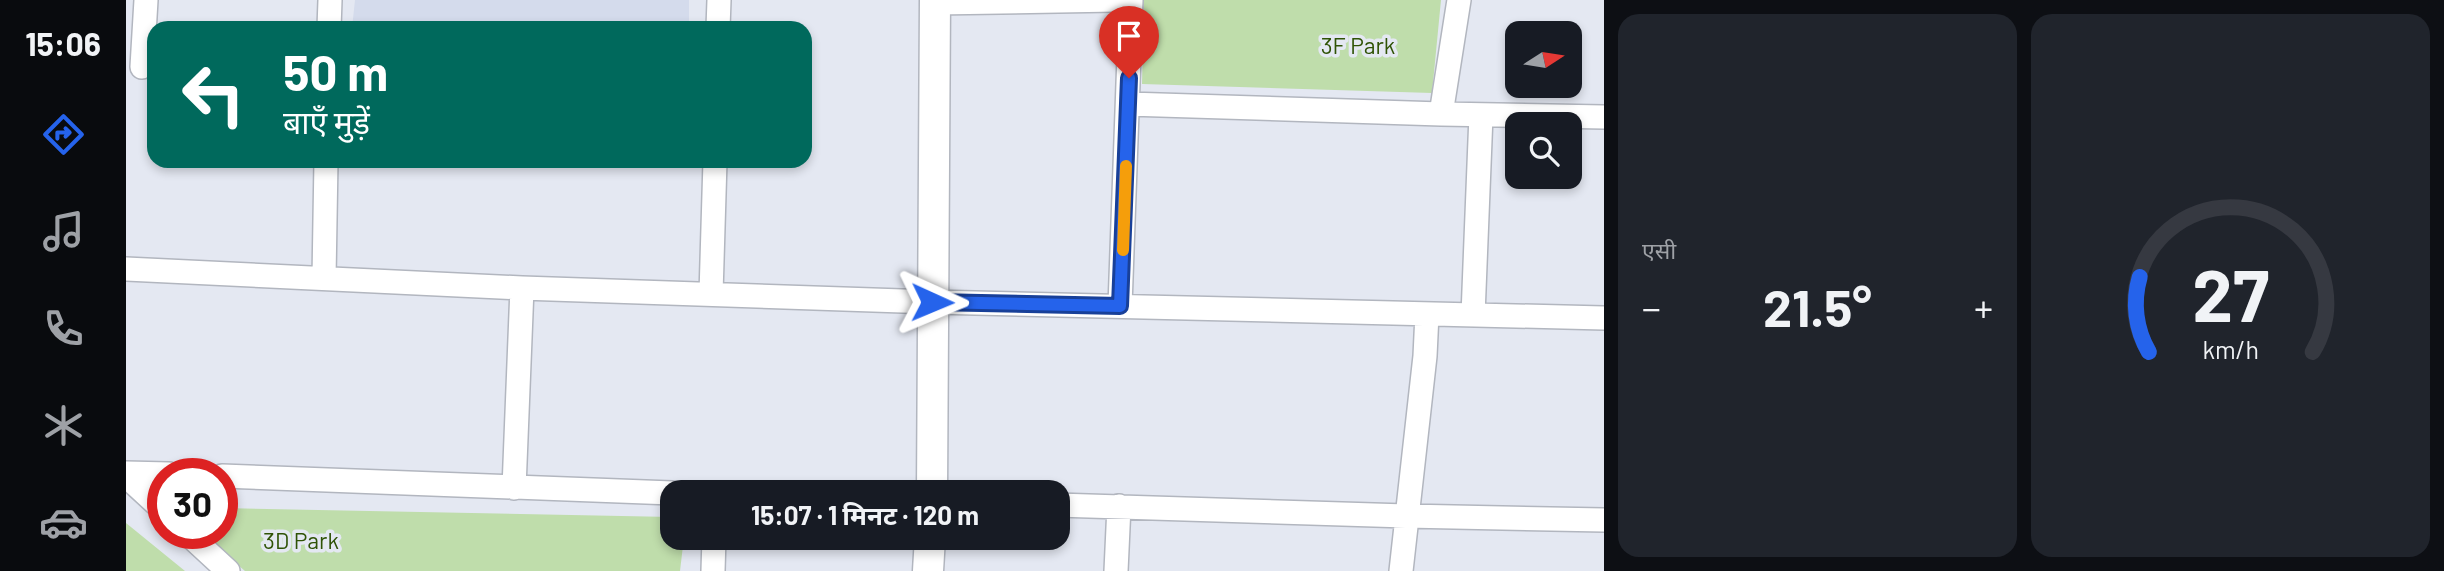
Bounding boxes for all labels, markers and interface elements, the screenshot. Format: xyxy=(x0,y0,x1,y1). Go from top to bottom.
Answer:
pin xyxy=(1099,6,1159,78)
icon: arrive xyxy=(1110,17,1148,55)
north arrow xyxy=(1505,21,1582,98)
map controls xyxy=(1505,21,1582,189)
text: 15:06 xyxy=(25,24,101,62)
park label: 3F Park xyxy=(1321,31,1395,59)
text: 50 m xyxy=(283,42,388,101)
icon: left xyxy=(168,49,259,140)
text: बाएँ मुड़ें xyxy=(283,102,370,140)
icon: directions xyxy=(39,110,88,159)
button: search xyxy=(1505,112,1582,189)
icon: music xyxy=(39,207,88,256)
text: एसी xyxy=(1642,236,1676,264)
text: 27 xyxy=(2192,249,2269,337)
position arrow xyxy=(895,265,969,339)
text: 21.5° xyxy=(1763,275,1872,337)
text: − xyxy=(1642,284,1661,330)
text: + xyxy=(1974,284,1993,330)
icon: phone xyxy=(39,304,88,353)
text: km/h xyxy=(2202,333,2259,363)
icon: climate xyxy=(39,401,88,450)
speed limit sign: 30 xyxy=(147,458,238,549)
icon: car xyxy=(39,498,88,547)
text: 15:07 · 1 मिनट · 120 m xyxy=(751,499,979,530)
park label: 3D Park xyxy=(263,526,339,554)

